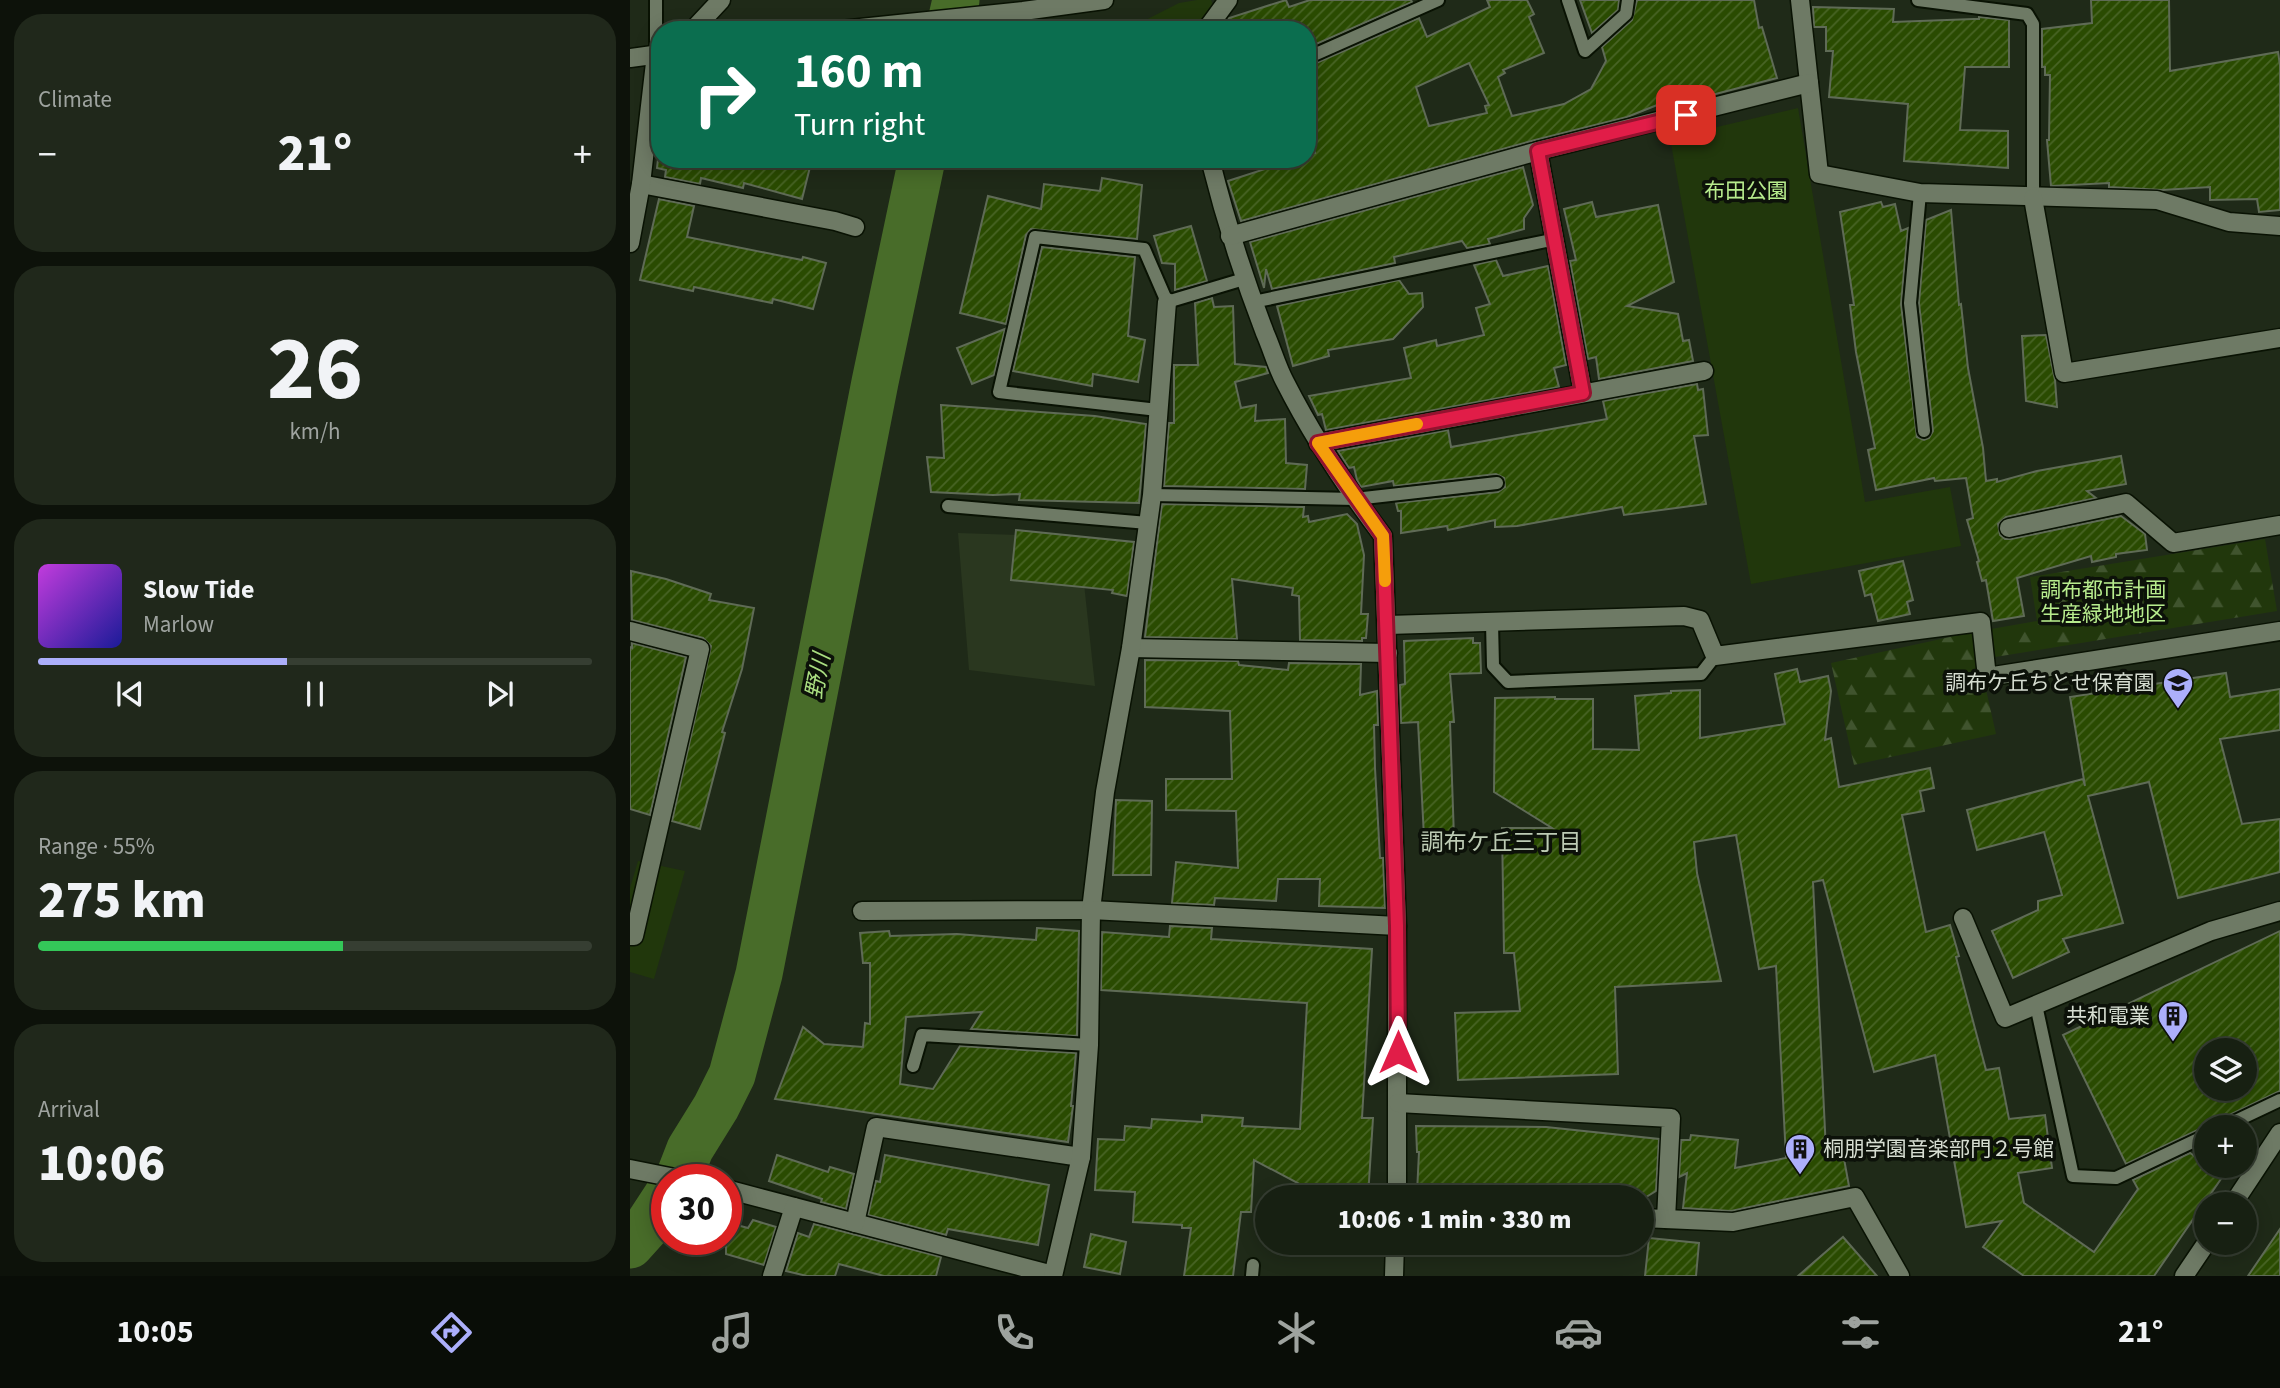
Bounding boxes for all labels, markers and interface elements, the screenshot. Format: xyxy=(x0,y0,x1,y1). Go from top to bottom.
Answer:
text: 160 m xyxy=(794,37,923,107)
icon: right xyxy=(679,49,770,140)
text: Climate xyxy=(38,83,112,116)
pin xyxy=(1656,85,1716,145)
icon: arrive xyxy=(1667,96,1705,134)
text: Turn right xyxy=(794,102,925,148)
text: 21° xyxy=(278,117,352,191)
text: − xyxy=(38,128,57,182)
text: + xyxy=(573,128,592,182)
park label: 布田公園 xyxy=(1704,176,1788,206)
text: 26 xyxy=(267,305,363,434)
text: km/h xyxy=(289,415,341,448)
text: Slow Tide xyxy=(143,571,254,608)
park label: 調布都市計画 生産緑地地区 xyxy=(2040,575,2166,629)
text: Marlow xyxy=(143,608,214,641)
water label: 野川 xyxy=(797,647,839,702)
school or university icon: 調布ケ丘ちとせ保育園 xyxy=(2161,666,2195,710)
place label: 調布ケ丘ちとせ保育園 xyxy=(1945,668,2155,698)
icon: previous xyxy=(111,675,149,713)
icon: pause xyxy=(296,675,334,713)
icon: next xyxy=(481,675,519,713)
district label: 調布ケ丘三丁目 xyxy=(1421,826,1582,859)
text: Range · 55% xyxy=(38,830,155,863)
text: 275 km xyxy=(38,864,206,938)
building icon: 共和電業 xyxy=(2156,999,2190,1043)
place label: 共和電業 xyxy=(2066,1001,2150,1031)
position arrow xyxy=(1361,1015,1435,1089)
map controls xyxy=(2194,1038,2257,1255)
button: layers xyxy=(2194,1038,2257,1101)
text: Arrival xyxy=(38,1093,100,1126)
button: + xyxy=(2194,1115,2257,1178)
text: 10:06 xyxy=(38,1127,165,1201)
building icon: 桐朋学園音楽部門２号館 xyxy=(1783,1132,1817,1176)
place label: 桐朋学園音楽部門２号館 xyxy=(1823,1134,2054,1164)
speed limit sign: 30 xyxy=(651,1164,742,1255)
button: − xyxy=(2194,1192,2257,1255)
text: 10:06 · 1 min · 330 m xyxy=(1338,1201,1571,1238)
icon: directions xyxy=(427,1308,476,1357)
icon: music xyxy=(708,1308,757,1357)
icon: phone xyxy=(990,1308,1039,1357)
icon: climate xyxy=(1272,1308,1321,1357)
icon: car xyxy=(1554,1308,1603,1357)
icon: filters xyxy=(1836,1308,1885,1357)
text: 10:05 xyxy=(116,1309,194,1355)
text: 21° xyxy=(2118,1309,2163,1355)

